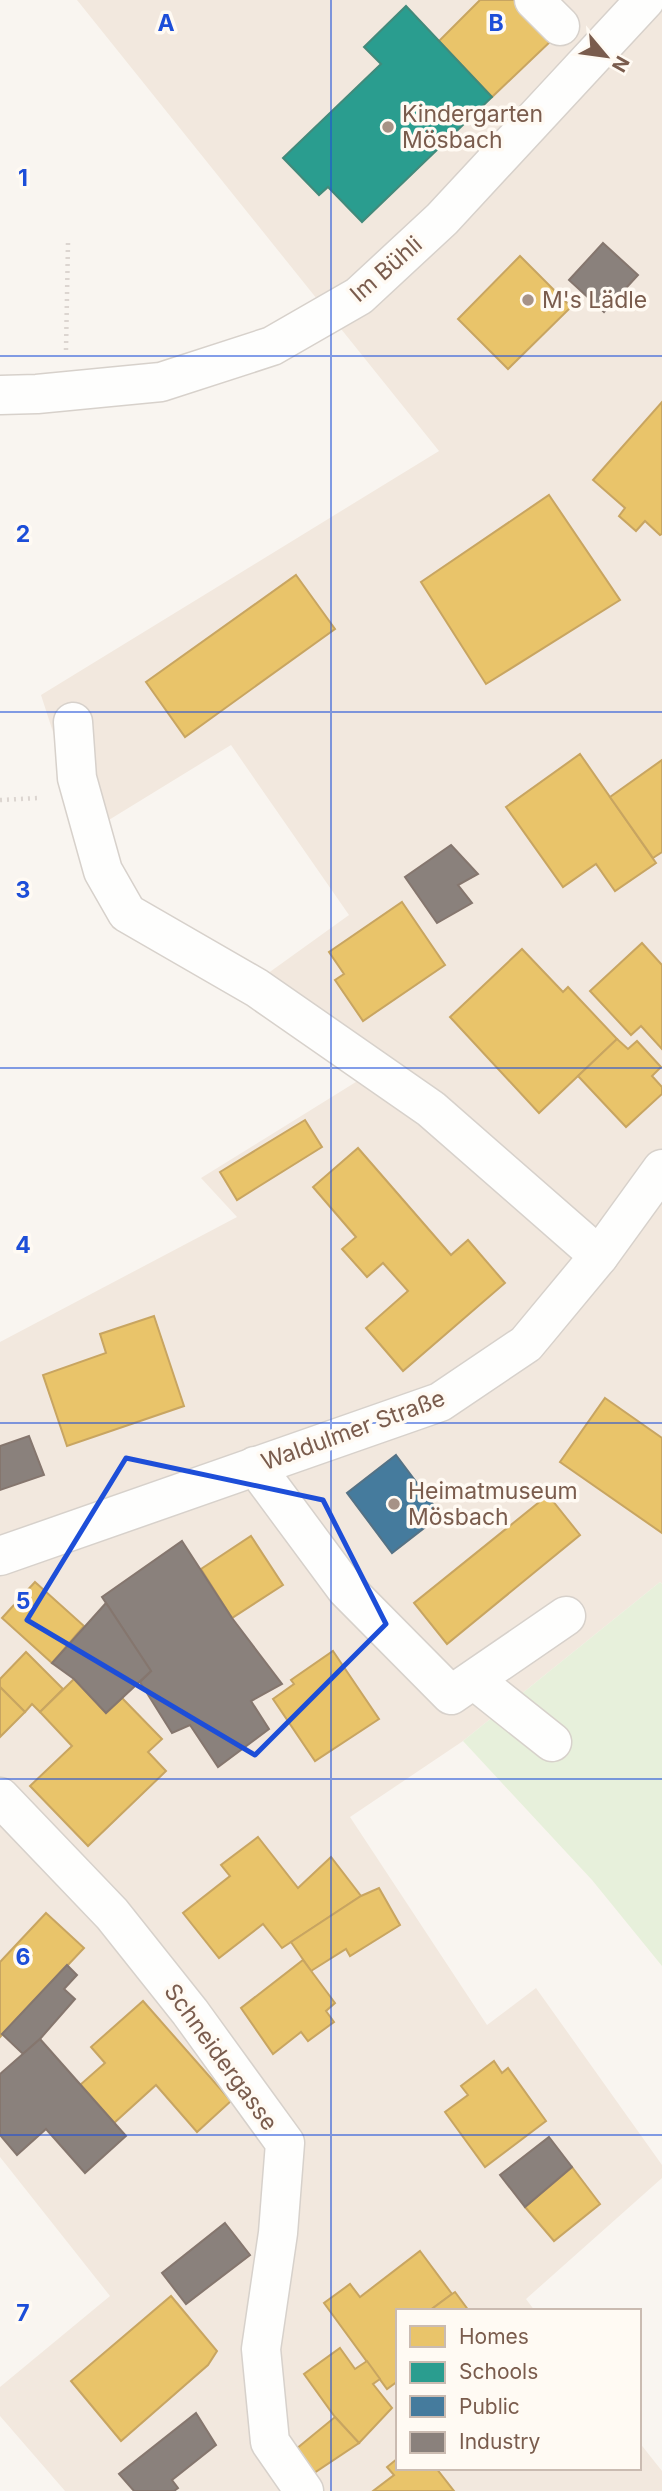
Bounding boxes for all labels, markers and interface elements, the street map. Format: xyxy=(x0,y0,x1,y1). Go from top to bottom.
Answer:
text: A xyxy=(157,9,175,37)
text: B xyxy=(488,9,504,37)
north arrow xyxy=(571,21,641,91)
text: N xyxy=(607,52,634,76)
place label: Kindergarten Mösbach xyxy=(402,100,543,154)
marker: Kindergarten Mösbach xyxy=(380,119,396,135)
text: 1 xyxy=(18,164,28,192)
street label: Im Bühli xyxy=(344,230,428,308)
place label: M's Lädle xyxy=(542,286,647,314)
marker: M's Lädle xyxy=(520,292,536,308)
text: 2 xyxy=(16,520,30,548)
text: 3 xyxy=(16,876,30,904)
text: 4 xyxy=(15,1231,31,1259)
street label: Waldulmer Straße xyxy=(257,1384,449,1476)
place label: Heimatmuseum Mösbach xyxy=(408,1477,578,1531)
marker: Heimatmuseum Mösbach xyxy=(386,1496,402,1512)
text: 5 xyxy=(16,1587,30,1615)
text: 6 xyxy=(16,1943,30,1971)
street label: Schneidergasse xyxy=(158,1978,284,2136)
text: 7 xyxy=(16,2299,30,2327)
legend xyxy=(396,2309,641,2470)
text: Homes xyxy=(459,2324,529,2349)
text: Schools xyxy=(459,2359,538,2384)
text: Public xyxy=(459,2394,520,2419)
text: Industry xyxy=(459,2429,541,2454)

